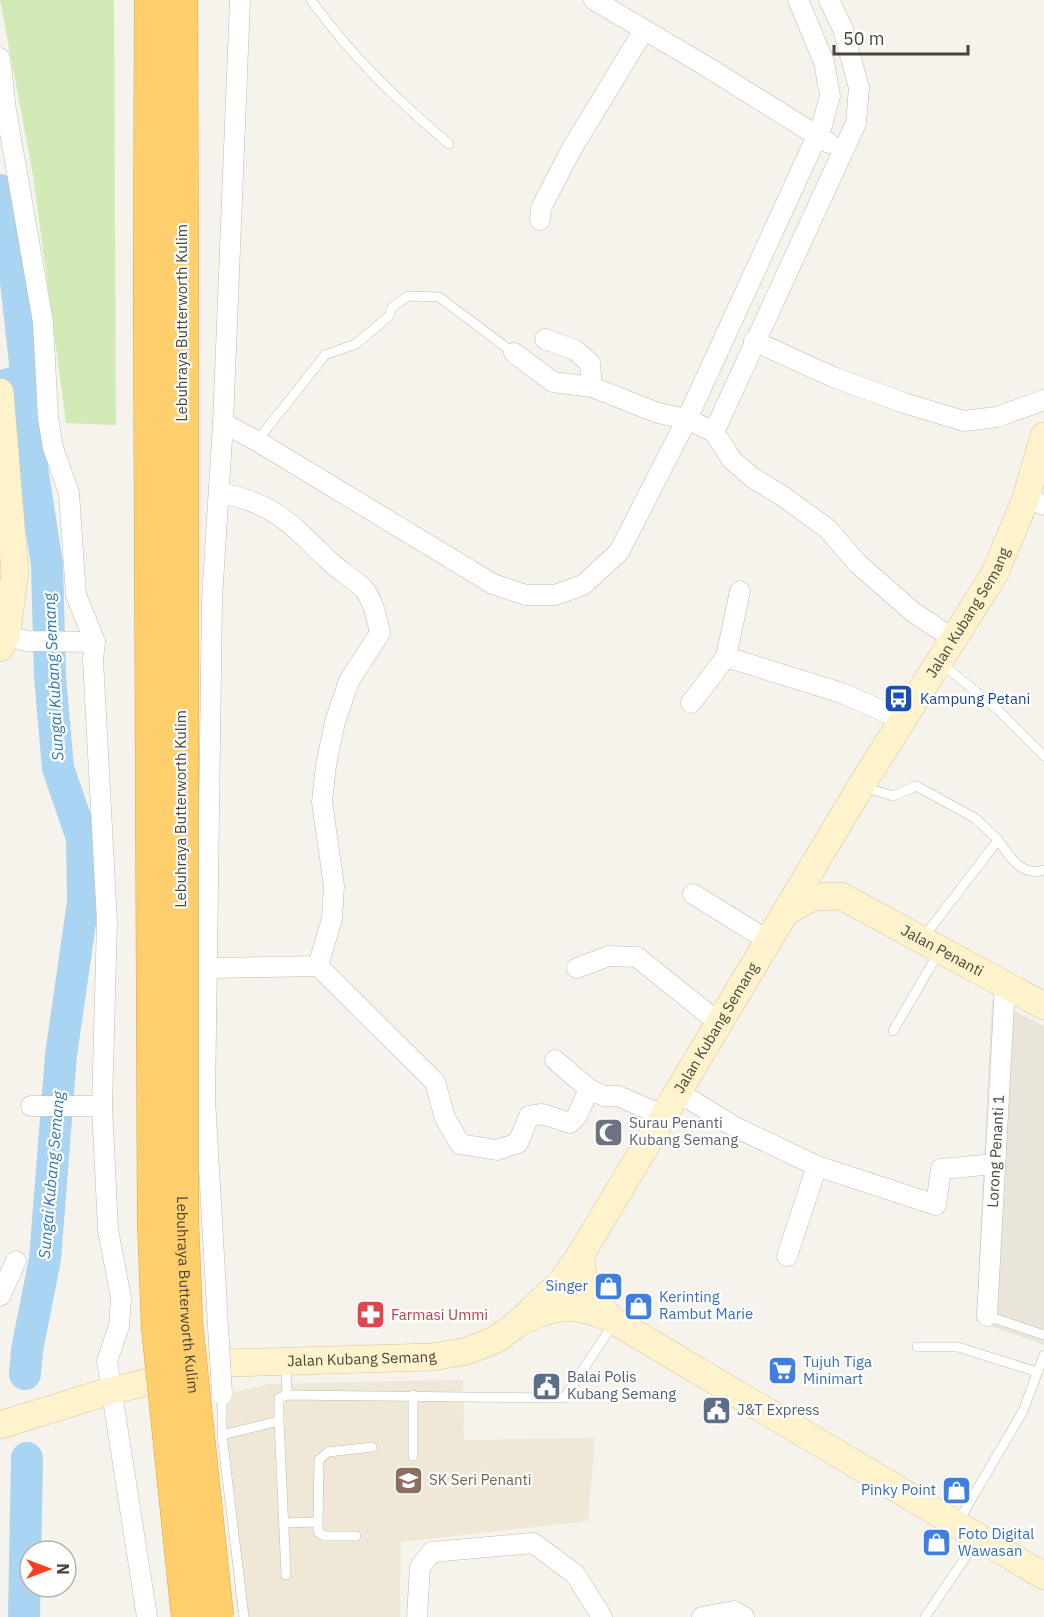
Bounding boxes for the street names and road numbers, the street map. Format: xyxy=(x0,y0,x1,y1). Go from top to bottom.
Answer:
street label: Lebuhraya Butterworth Kulim xyxy=(172,224,191,422)
street label: Jalan Kubang Semang xyxy=(921,544,1014,681)
street label: Lebuhraya Butterworth Kulim xyxy=(171,710,190,908)
street label: Jalan Penanti xyxy=(898,920,987,980)
street label: Jalan Kubang Semang xyxy=(669,959,762,1097)
street label: Lorong Penanti 1 xyxy=(983,1094,1008,1208)
street label: Lebuhraya Butterworth Kulim xyxy=(173,1196,203,1394)
street label: Jalan Kubang Semang xyxy=(287,1346,438,1370)

